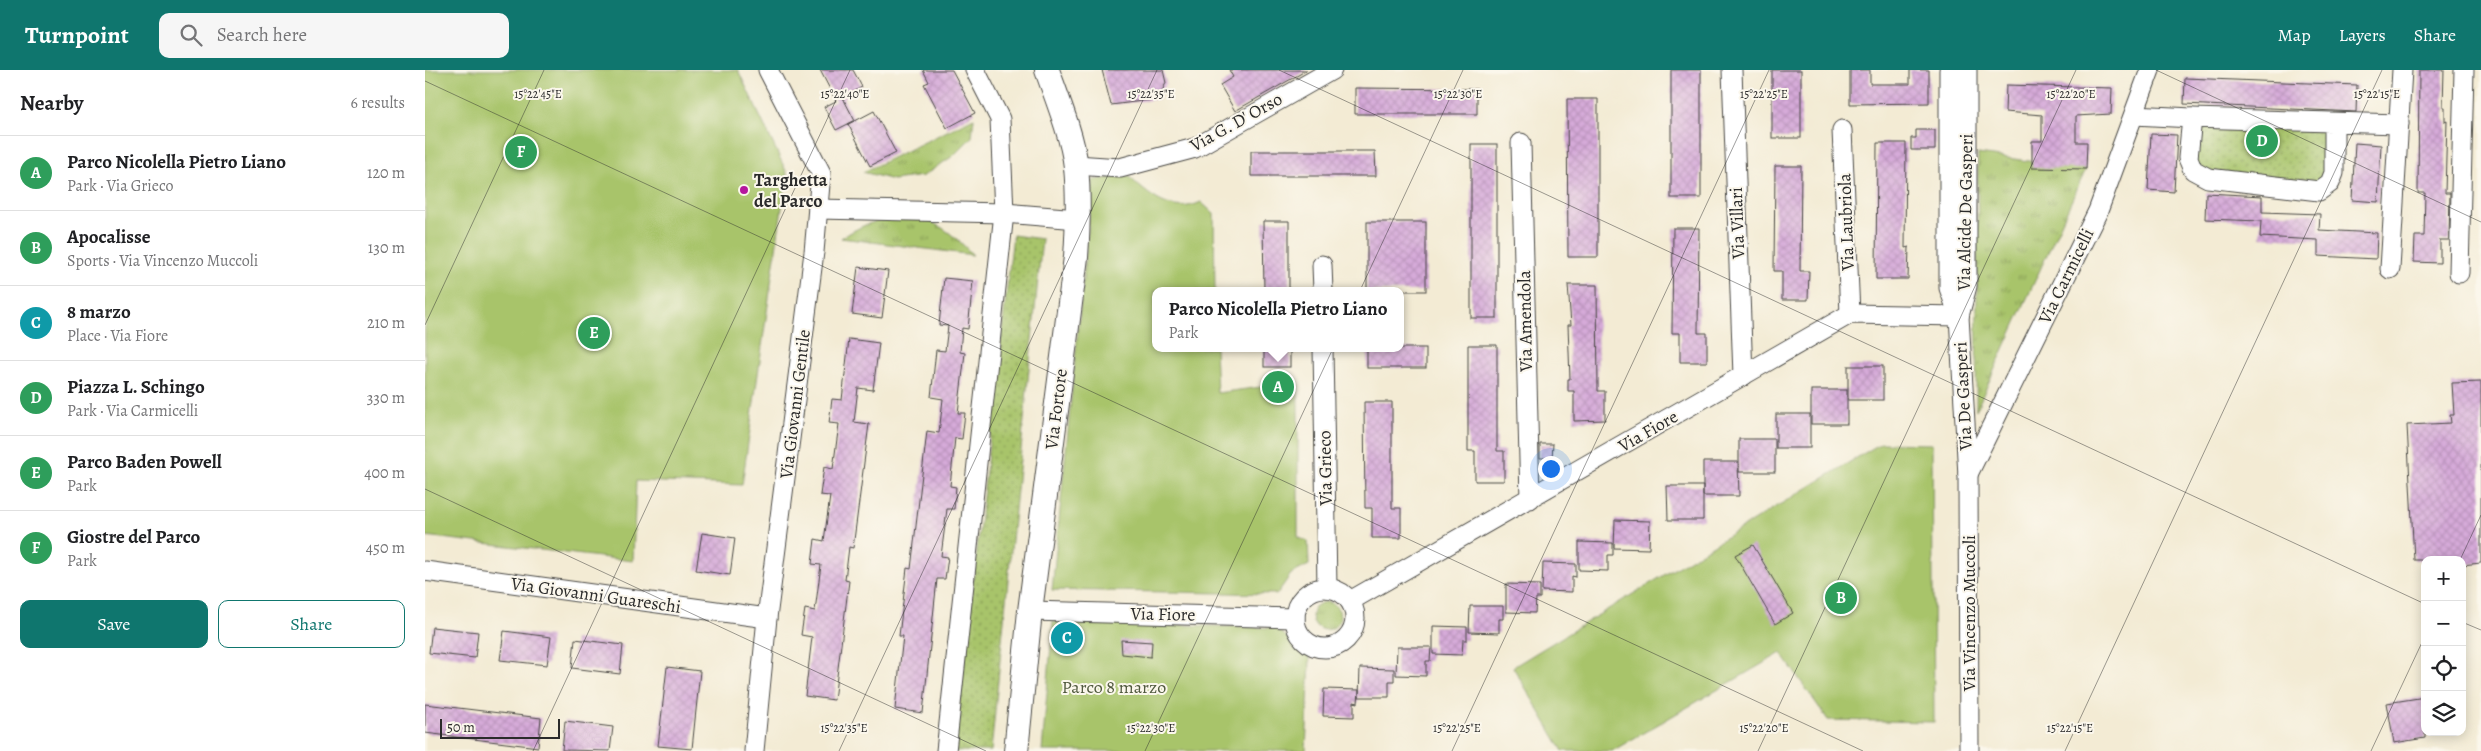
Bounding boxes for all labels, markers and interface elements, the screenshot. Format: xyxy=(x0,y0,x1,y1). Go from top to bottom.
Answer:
search box xyxy=(159,13,509,58)
text: Turnpoint xyxy=(25,19,129,51)
icon: search xyxy=(177,21,205,49)
text: Search here xyxy=(217,22,307,48)
text: Map xyxy=(2278,23,2311,47)
text: Layers xyxy=(2339,23,2386,47)
text: Share xyxy=(2414,23,2456,47)
text: 15°22'45"E xyxy=(514,86,562,102)
text: 15°22'40"E xyxy=(821,86,869,102)
text: 15°22'35"E xyxy=(1127,86,1175,102)
text: 15°22'30"E xyxy=(1434,86,1482,102)
text: 15°22'25"E xyxy=(1740,86,1788,102)
text: 15°22'20"E xyxy=(2046,86,2096,102)
text: 15°22'15"E xyxy=(2354,86,2400,102)
street label: Via G. D' Orso xyxy=(1185,87,1286,158)
text: Nearby xyxy=(20,89,83,117)
text: 6 results xyxy=(351,92,405,114)
pin: D xyxy=(2246,122,2278,160)
pin: F xyxy=(505,133,537,171)
street label: Via Alcide De Gasperi xyxy=(1952,133,1978,292)
text: Parco Nicolella Pietro Liano xyxy=(67,149,286,175)
text: A xyxy=(31,162,41,184)
text: 120 m xyxy=(367,162,405,184)
place label: Targhetta del Parco xyxy=(754,168,828,213)
street label: Via Laubriola xyxy=(1832,172,1860,272)
text: Park · Via Grieco xyxy=(67,175,173,197)
marker: Targhetta del Parco xyxy=(738,184,750,196)
street label: Via Villari xyxy=(1724,187,1750,260)
text: Apocalisse xyxy=(67,224,151,250)
street label: Via Carmicelli xyxy=(2032,224,2099,329)
text: B xyxy=(31,237,41,259)
text: 130 m xyxy=(368,237,405,259)
text: Sports · Via Vincenzo Muccoli xyxy=(67,250,258,272)
street label: Via Amendola xyxy=(1512,269,1538,373)
popup xyxy=(1152,287,1404,352)
text: Parco Nicolella Pietro Liano xyxy=(1168,296,1388,322)
text: 8 marzo xyxy=(67,299,131,325)
text: C xyxy=(31,312,41,334)
text: 210 m xyxy=(367,312,405,334)
pin: E xyxy=(578,314,610,352)
text: Park xyxy=(1168,322,1199,344)
text: Place · Via Fiore xyxy=(67,325,168,347)
street label: Via Giovanni Gentile xyxy=(774,328,816,481)
street label: Via De Gasperi xyxy=(1948,341,1978,452)
street label: Via Fortore xyxy=(1039,367,1073,452)
pin: A xyxy=(1262,368,1294,406)
text: Piazza L. Schingo xyxy=(67,374,205,400)
text: D xyxy=(30,387,42,409)
text: 330 m xyxy=(367,387,405,409)
text: Park · Via Carmicelli xyxy=(67,400,198,422)
street label: Via Fiore xyxy=(1613,404,1682,458)
street label: Via Grieco xyxy=(1312,430,1338,507)
text: Parco Baden Powell xyxy=(67,449,222,475)
your location xyxy=(1538,456,1564,482)
text: E xyxy=(31,462,41,484)
text: 400 m xyxy=(364,462,405,484)
text: Park xyxy=(67,475,97,497)
text: Giostre del Parco xyxy=(67,524,200,550)
street label: Via Vincenzo Muccoli xyxy=(1957,535,1981,692)
text: F xyxy=(32,537,40,559)
text: 450 m xyxy=(366,537,405,559)
text: Park xyxy=(67,550,97,572)
map controls xyxy=(2421,556,2466,736)
button: + xyxy=(2421,556,2466,601)
street label: Via Giovanni Guareschi xyxy=(509,571,682,619)
pin: B xyxy=(1825,579,1857,617)
button: Save xyxy=(20,600,208,648)
button: Share xyxy=(218,600,405,648)
street label: Via Fiore xyxy=(1129,601,1196,627)
button: − xyxy=(2421,601,2466,646)
pin: C xyxy=(1051,619,1083,657)
button: locate xyxy=(2421,646,2466,691)
park label: Parco 8 marzo xyxy=(1062,675,1166,699)
button: layers xyxy=(2421,691,2466,736)
scale bar xyxy=(440,716,560,739)
text: 50 m xyxy=(447,718,475,737)
text: 15°22'35"E xyxy=(820,720,868,736)
text: 15°22'30"E xyxy=(1127,720,1175,736)
text: 15°22'25"E xyxy=(1433,720,1481,736)
text: 15°22'20"E xyxy=(1739,720,1789,736)
text: 15°22'15"E xyxy=(2047,720,2093,736)

